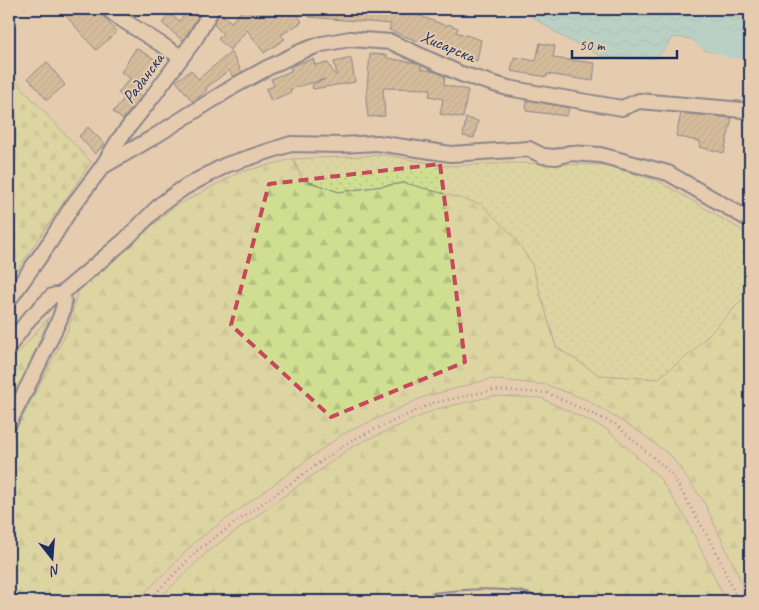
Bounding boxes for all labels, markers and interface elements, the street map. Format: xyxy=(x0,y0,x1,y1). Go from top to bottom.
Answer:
street label: Хисарска xyxy=(418,25,480,68)
scale bar xyxy=(572,28,676,60)
text: 50 m xyxy=(579,36,606,55)
street label: Раданска xyxy=(117,47,170,108)
north arrow xyxy=(28,532,78,582)
text: N xyxy=(47,561,62,580)

